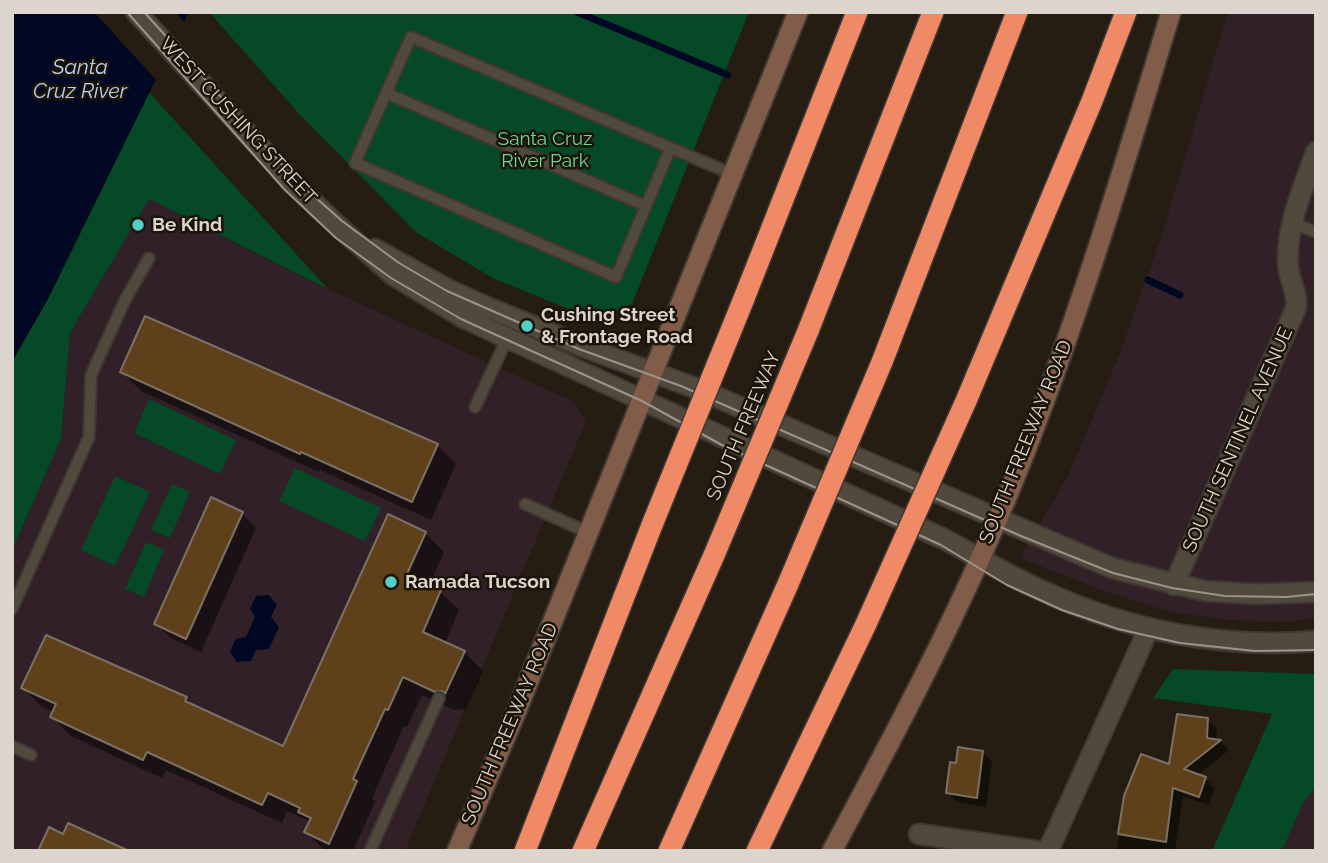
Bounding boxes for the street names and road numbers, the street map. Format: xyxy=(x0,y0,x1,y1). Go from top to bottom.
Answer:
street label: WEST CUSHING STREET xyxy=(155,33,321,209)
street label: SOUTH SENTINEL AVENUE xyxy=(1178,324,1298,556)
street label: SOUTH FREEWAY ROAD xyxy=(975,337,1077,547)
street label: SOUTH FREEWAY xyxy=(702,348,786,504)
street label: SOUTH FREEWAY ROAD xyxy=(457,620,563,828)

